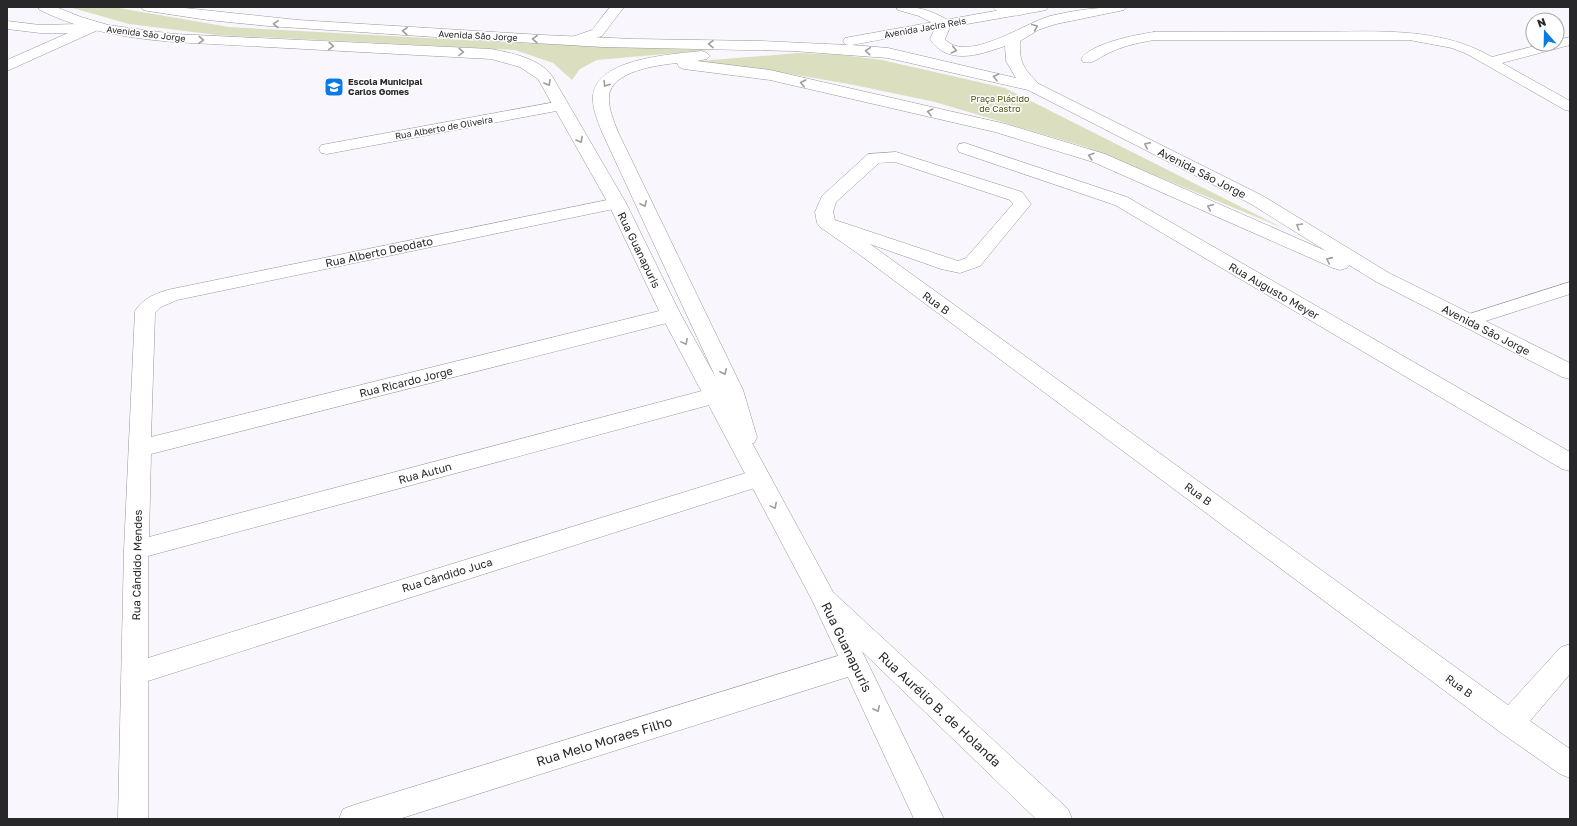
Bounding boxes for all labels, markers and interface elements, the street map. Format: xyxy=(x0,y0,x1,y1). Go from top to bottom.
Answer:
north arrow xyxy=(1525,12,1565,52)
street label: Avenida Jacira Reis xyxy=(883,15,967,40)
text: N xyxy=(1535,15,1548,30)
one-way arrow xyxy=(273,19,279,28)
street label: Avenida São Jorge xyxy=(106,23,186,44)
one-way arrow xyxy=(1030,24,1038,32)
one-way arrow xyxy=(402,27,408,36)
street label: Avenida São Jorge xyxy=(438,28,518,43)
one-way arrow xyxy=(198,35,205,44)
one-way arrow xyxy=(532,35,538,43)
one-way arrow xyxy=(708,40,714,48)
one-way arrow xyxy=(328,42,334,50)
one-way arrow xyxy=(951,45,957,53)
one-way arrow xyxy=(865,47,871,56)
one-way arrow xyxy=(458,48,464,57)
one-way arrow xyxy=(992,74,999,82)
school or university icon: Escola Municipal Carlos Gomes xyxy=(323,76,345,98)
place label: Escola Municipal Carlos Gomes xyxy=(348,76,422,97)
one-way arrow xyxy=(543,79,551,86)
one-way arrow xyxy=(800,79,806,87)
one-way arrow xyxy=(603,80,611,87)
park label: Praça Plácido de Castro xyxy=(971,93,1029,114)
one-way arrow xyxy=(927,108,933,116)
street label: Rua Alberto de Oliveira xyxy=(394,113,494,142)
one-way arrow xyxy=(576,136,583,143)
one-way arrow xyxy=(1144,142,1152,150)
street label: Avenida São Jorge xyxy=(1156,145,1248,200)
one-way arrow xyxy=(1087,152,1094,160)
one-way arrow xyxy=(639,200,647,208)
one-way arrow xyxy=(1207,204,1214,212)
street label: Rua Guanapuris xyxy=(615,210,664,290)
one-way arrow xyxy=(1296,223,1303,231)
street label: Rua Alberto Deodato xyxy=(324,234,434,269)
one-way arrow xyxy=(1325,256,1332,264)
street label: Rua Augusto Meyer xyxy=(1227,259,1322,322)
street label: Rua B xyxy=(920,288,952,317)
street label: Avenida São Jorge xyxy=(1440,302,1532,357)
one-way arrow xyxy=(680,338,688,346)
street label: Rua Ricardo Jorge xyxy=(358,364,454,399)
one-way arrow xyxy=(719,368,727,376)
street label: Rua Autun xyxy=(397,459,453,486)
street label: Rua B xyxy=(1182,479,1214,508)
one-way arrow xyxy=(769,502,777,509)
street label: Rua Cândido Mendes xyxy=(129,509,144,620)
street label: Rua Cândido Juca xyxy=(400,555,494,594)
street label: Rua Guanapuris xyxy=(818,599,876,695)
street label: Rua Aurélio B. de Holanda xyxy=(875,648,1005,770)
street label: Rua B xyxy=(1443,671,1475,700)
one-way arrow xyxy=(872,705,880,713)
street label: Rua Melo Moraes Filho xyxy=(534,713,674,769)

